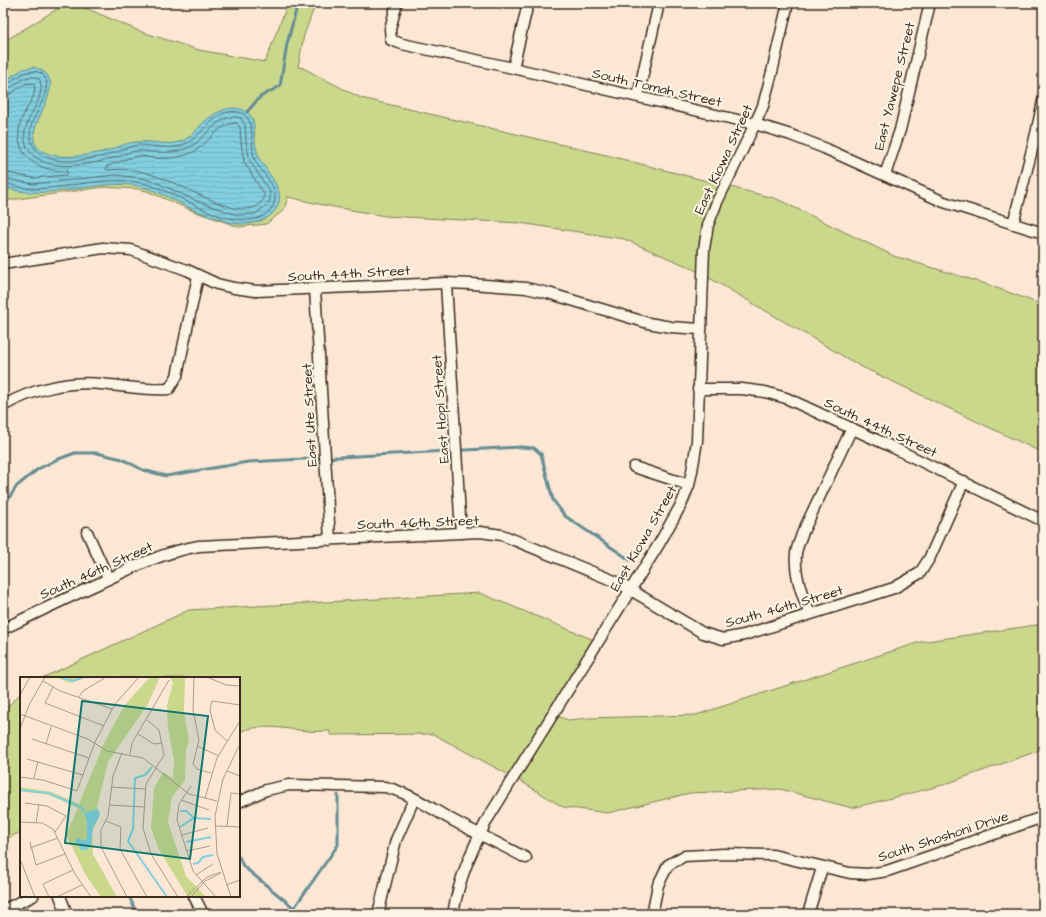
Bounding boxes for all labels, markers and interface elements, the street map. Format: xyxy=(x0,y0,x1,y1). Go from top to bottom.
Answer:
street label: East Yawepe Street xyxy=(869,20,921,152)
street label: South Tomah Street xyxy=(590,63,724,113)
street label: East Kiowa Street xyxy=(690,101,758,218)
street label: South 44th Street xyxy=(287,261,411,287)
street label: East Hopi Street xyxy=(427,354,455,464)
street label: East Ute Street xyxy=(297,362,323,467)
street label: South 44th Street xyxy=(821,393,941,463)
street label: East Kiowa Street xyxy=(605,482,683,595)
street label: South 46th Street xyxy=(357,511,480,535)
street label: South 46th Street xyxy=(37,537,156,605)
street label: South 46th Street xyxy=(723,580,846,633)
inset map xyxy=(20,677,240,897)
street label: South Shoshoni Drive xyxy=(875,806,1012,868)

